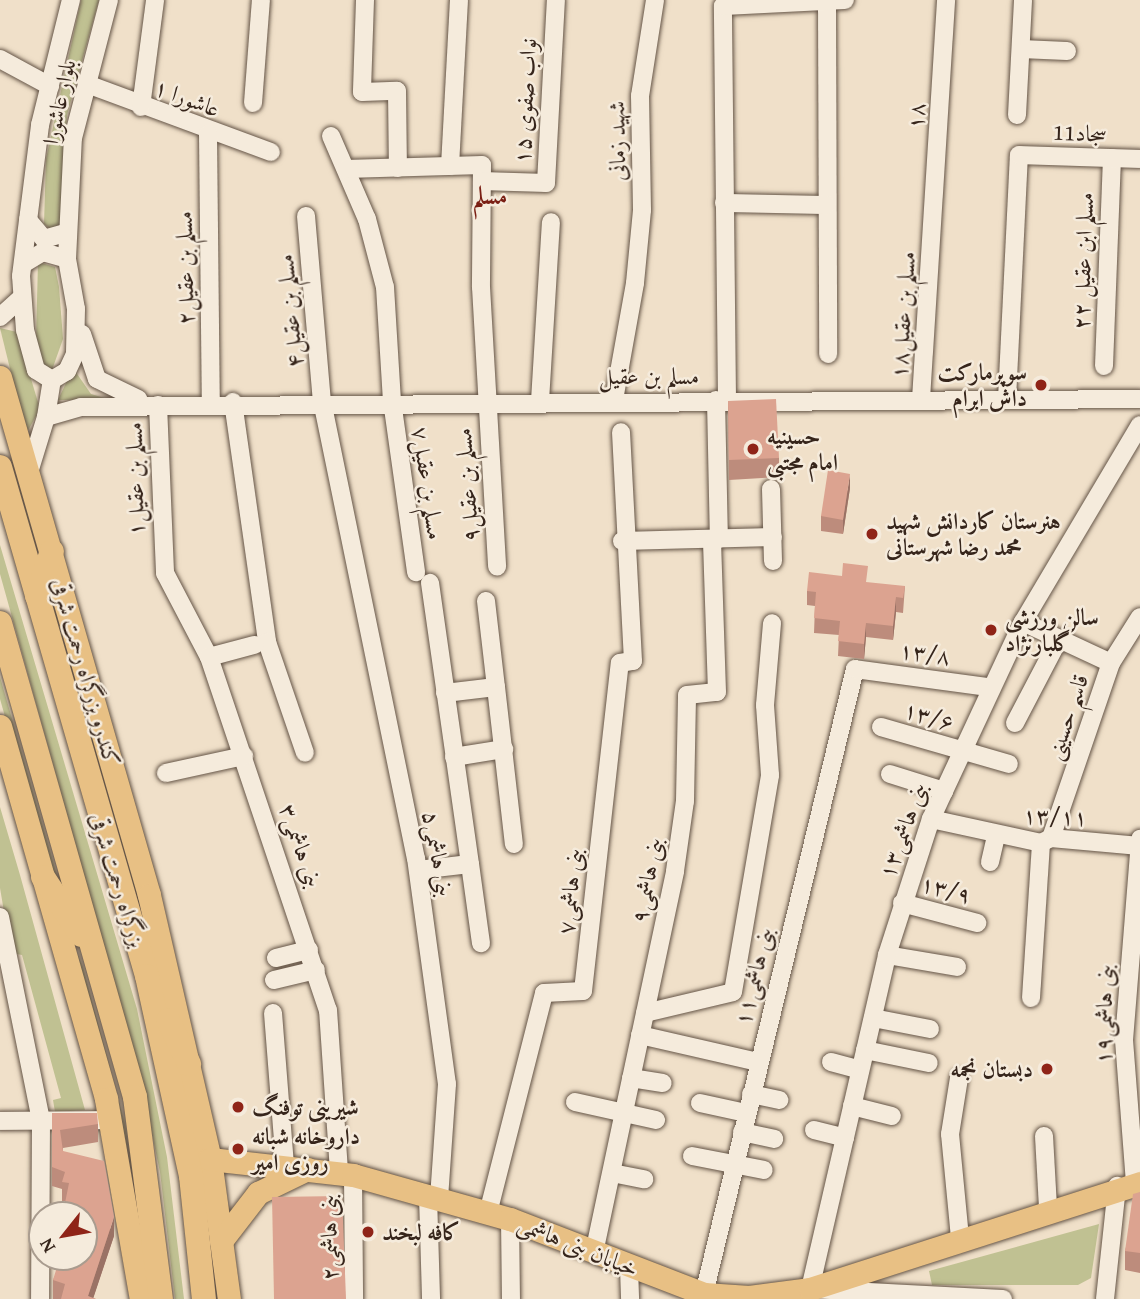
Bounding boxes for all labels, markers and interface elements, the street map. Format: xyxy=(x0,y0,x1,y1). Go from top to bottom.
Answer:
street label: نواب صفوی ۱۵ xyxy=(508,37,542,165)
street label: بلوار عاشورا xyxy=(37,57,81,147)
street label: عاشورا ۱ xyxy=(150,73,224,123)
street label: شهید زمانی xyxy=(603,101,631,181)
street label: ۱۸ xyxy=(902,102,930,130)
street label: 11سجاد xyxy=(1053,118,1107,148)
district label: مسلم xyxy=(473,182,507,210)
street label: مسلم ابن عقیل ۲۲ xyxy=(1067,192,1099,330)
street label: مسلم بن عقیل۲ xyxy=(170,211,200,325)
street label: مسلم بن عقیل۱۸ xyxy=(885,250,921,380)
street label: مسلم بن عقیل۴ xyxy=(271,253,309,369)
place label: سوپرمارکت داش ابرام xyxy=(937,358,1027,412)
street label: مسلم بن عقیل xyxy=(599,362,699,390)
marker: سوپرمارکت داش ابرام xyxy=(1033,377,1049,393)
street label: مسلم بن عقیل۱ xyxy=(120,422,150,536)
place label: حسینیه امام مجتبی xyxy=(767,422,838,476)
street label: مسلم بن عقیل۷ xyxy=(406,425,450,541)
street label: مسلم بن عقیل۹ xyxy=(449,427,485,543)
marker: حسینیه امام مجتبی xyxy=(745,441,761,457)
place label: هنرستان کاردانش شهید محمد رضا شهرستانی xyxy=(886,507,1061,561)
marker: هنرستان کاردانش شهید محمد رضا شهرستانی xyxy=(864,526,880,542)
street label: کندرو بزرگراه رحمت شرقی xyxy=(46,575,126,769)
place label: سالن ورزشی گلبارنژاد xyxy=(1005,603,1099,657)
marker: سالن ورزشی گلبارنژاد xyxy=(983,622,999,638)
street label: ۱۳/۸ xyxy=(898,636,952,670)
street label: قاسم حسینی xyxy=(1040,671,1094,763)
street label: ۱۳/۶ xyxy=(900,695,958,737)
street label: بنی هاشمی۱۳ xyxy=(873,778,933,882)
street label: بنی هاشمی۳ xyxy=(274,800,328,892)
street label: ۱۳/۱۱ xyxy=(1022,801,1088,831)
street label: بزرگراه رحمت شرقی xyxy=(84,809,152,951)
street label: بنی هاشمی۵ xyxy=(417,809,459,899)
street label: بنی هاشمی۹ xyxy=(625,835,669,925)
street label: بنی هاشمی۷ xyxy=(552,846,588,936)
street label: ۱۳/۹ xyxy=(918,869,974,909)
street label: بنی هاشمی۱۱ xyxy=(728,924,780,1028)
street label: بنی هاشمی۱۹ xyxy=(1089,963,1119,1065)
place label: دبستان نجمه xyxy=(951,1055,1033,1083)
marker: دبستان نجمه xyxy=(1039,1061,1055,1077)
place label: شیرینی توفنگ xyxy=(252,1093,359,1121)
marker: شیرینی توفنگ xyxy=(230,1099,246,1115)
place label: داروخانه شبانه روزی امیر xyxy=(252,1122,360,1176)
marker: داروخانه شبانه روزی امیر xyxy=(230,1141,246,1157)
street label: ۲بنی هاشمی xyxy=(314,1193,344,1281)
north arrow xyxy=(28,1201,98,1271)
street label: خیابان بنی هاشمی xyxy=(514,1209,642,1283)
place label: کافه لبخند xyxy=(382,1218,460,1246)
marker: کافه لبخند xyxy=(360,1224,376,1240)
text: N xyxy=(31,1233,62,1258)

